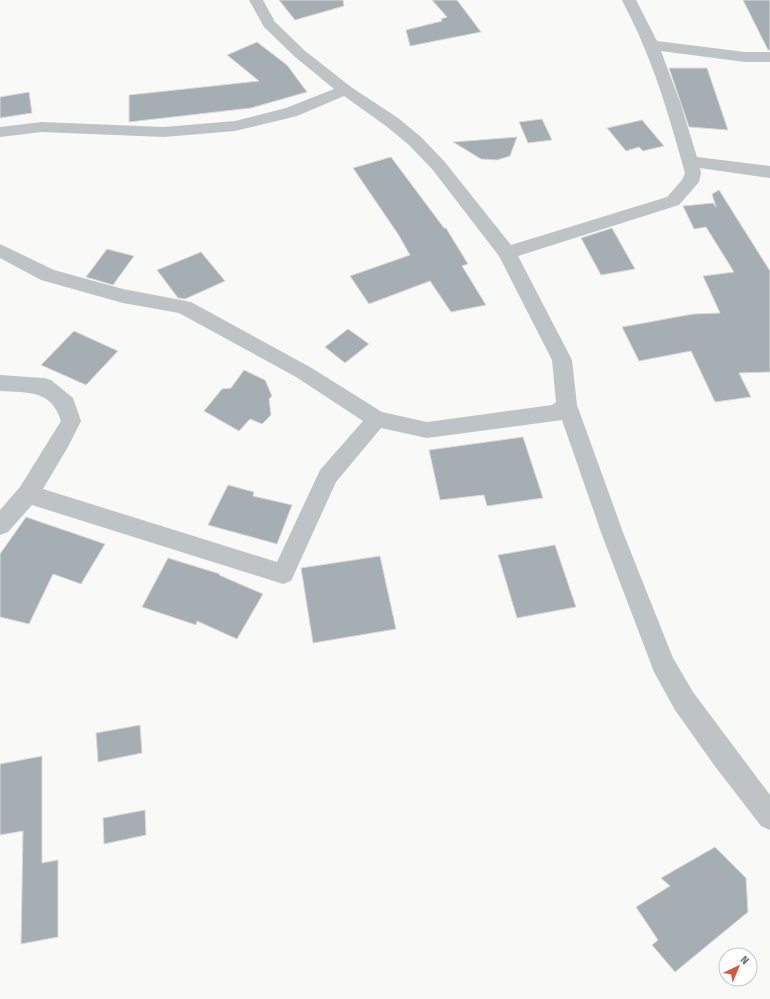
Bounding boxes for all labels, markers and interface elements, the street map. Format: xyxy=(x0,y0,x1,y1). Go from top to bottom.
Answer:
north arrow xyxy=(718,947,758,987)
text: N xyxy=(738,953,751,967)

